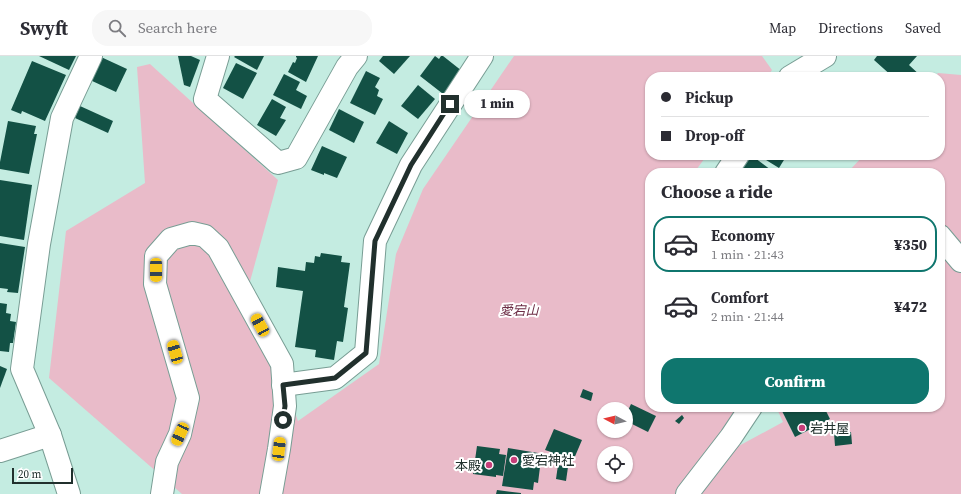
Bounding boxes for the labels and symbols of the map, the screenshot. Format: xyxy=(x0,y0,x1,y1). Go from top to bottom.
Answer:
callout: 1 min xyxy=(464,90,530,118)
route end xyxy=(441,95,459,113)
car xyxy=(150,258,162,282)
park label: 愛宕山 xyxy=(499,302,539,319)
car xyxy=(249,312,271,338)
car xyxy=(166,339,184,365)
north arrow xyxy=(597,402,633,438)
route start xyxy=(274,411,292,429)
place label: 岩井屋 xyxy=(810,420,849,437)
car xyxy=(169,421,191,447)
marker: 岩井屋 xyxy=(797,423,807,433)
car xyxy=(272,436,286,462)
place label: 愛宕神社 xyxy=(522,452,574,469)
marker: 愛宕神社 xyxy=(509,455,519,465)
place label: 本殿 xyxy=(455,457,481,474)
marker: 本殿 xyxy=(484,460,494,470)
scale bar xyxy=(12,466,73,485)

